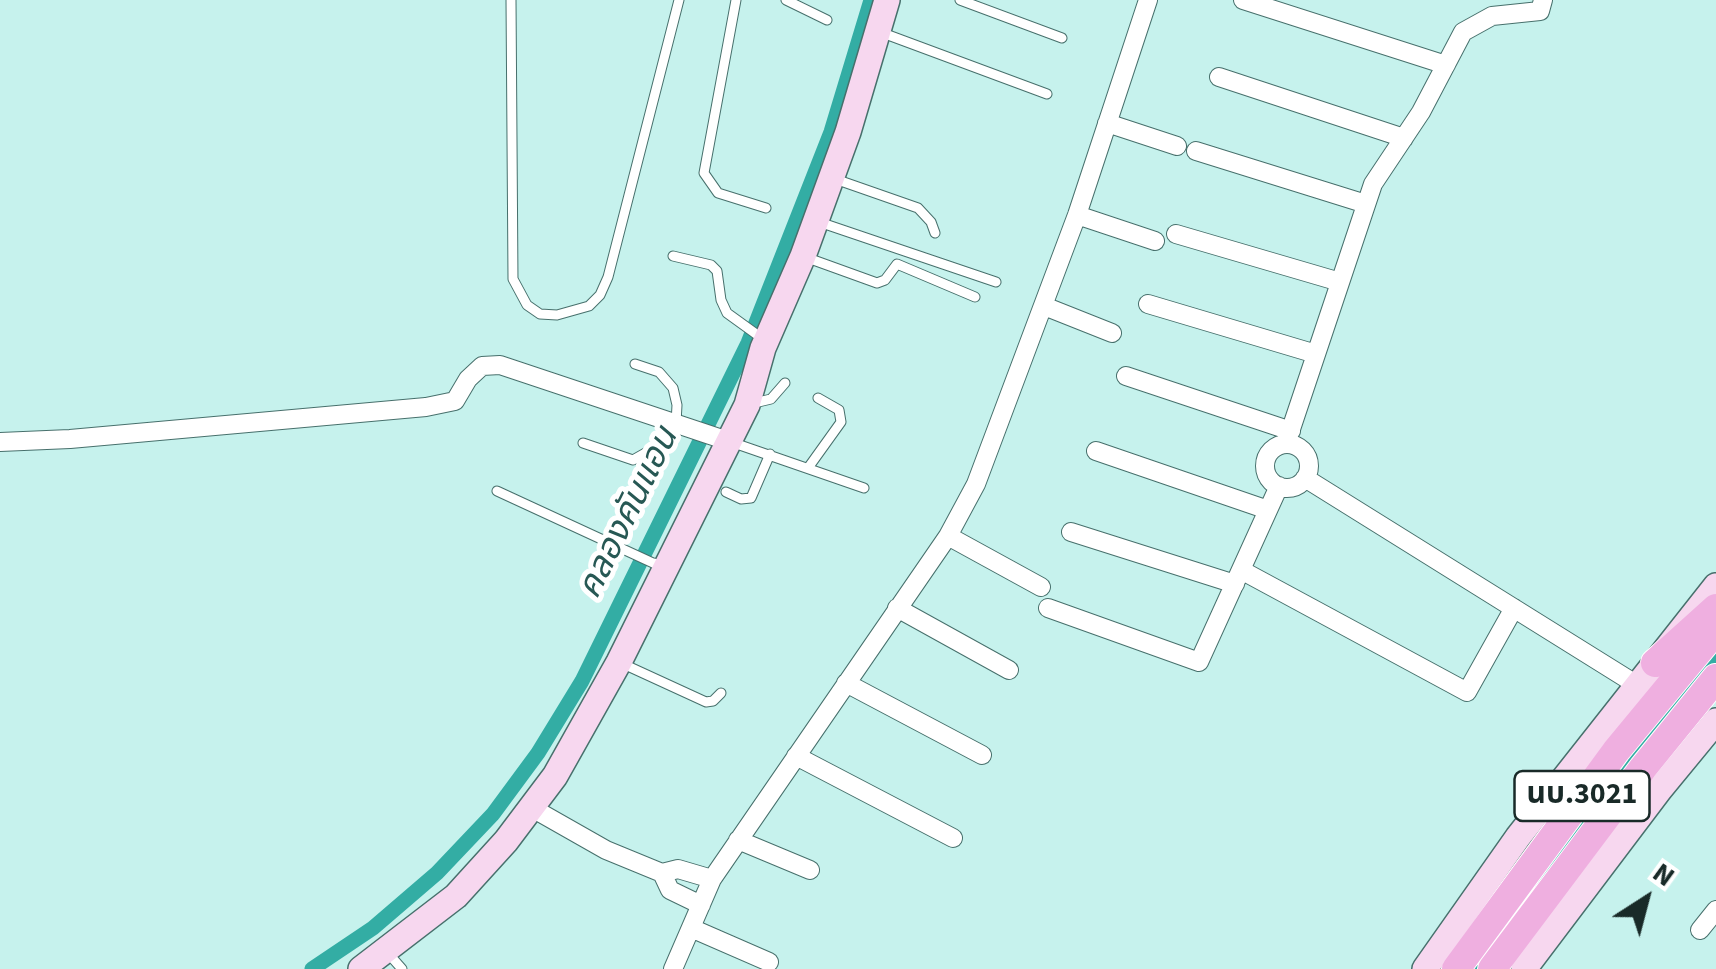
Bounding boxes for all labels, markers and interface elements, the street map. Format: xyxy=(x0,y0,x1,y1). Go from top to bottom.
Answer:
water label: คลองคันแอน xyxy=(571,422,689,606)
road number: นบ.3021 xyxy=(1514,771,1650,821)
north arrow xyxy=(1596,849,1696,949)
text: N xyxy=(1644,853,1683,896)

